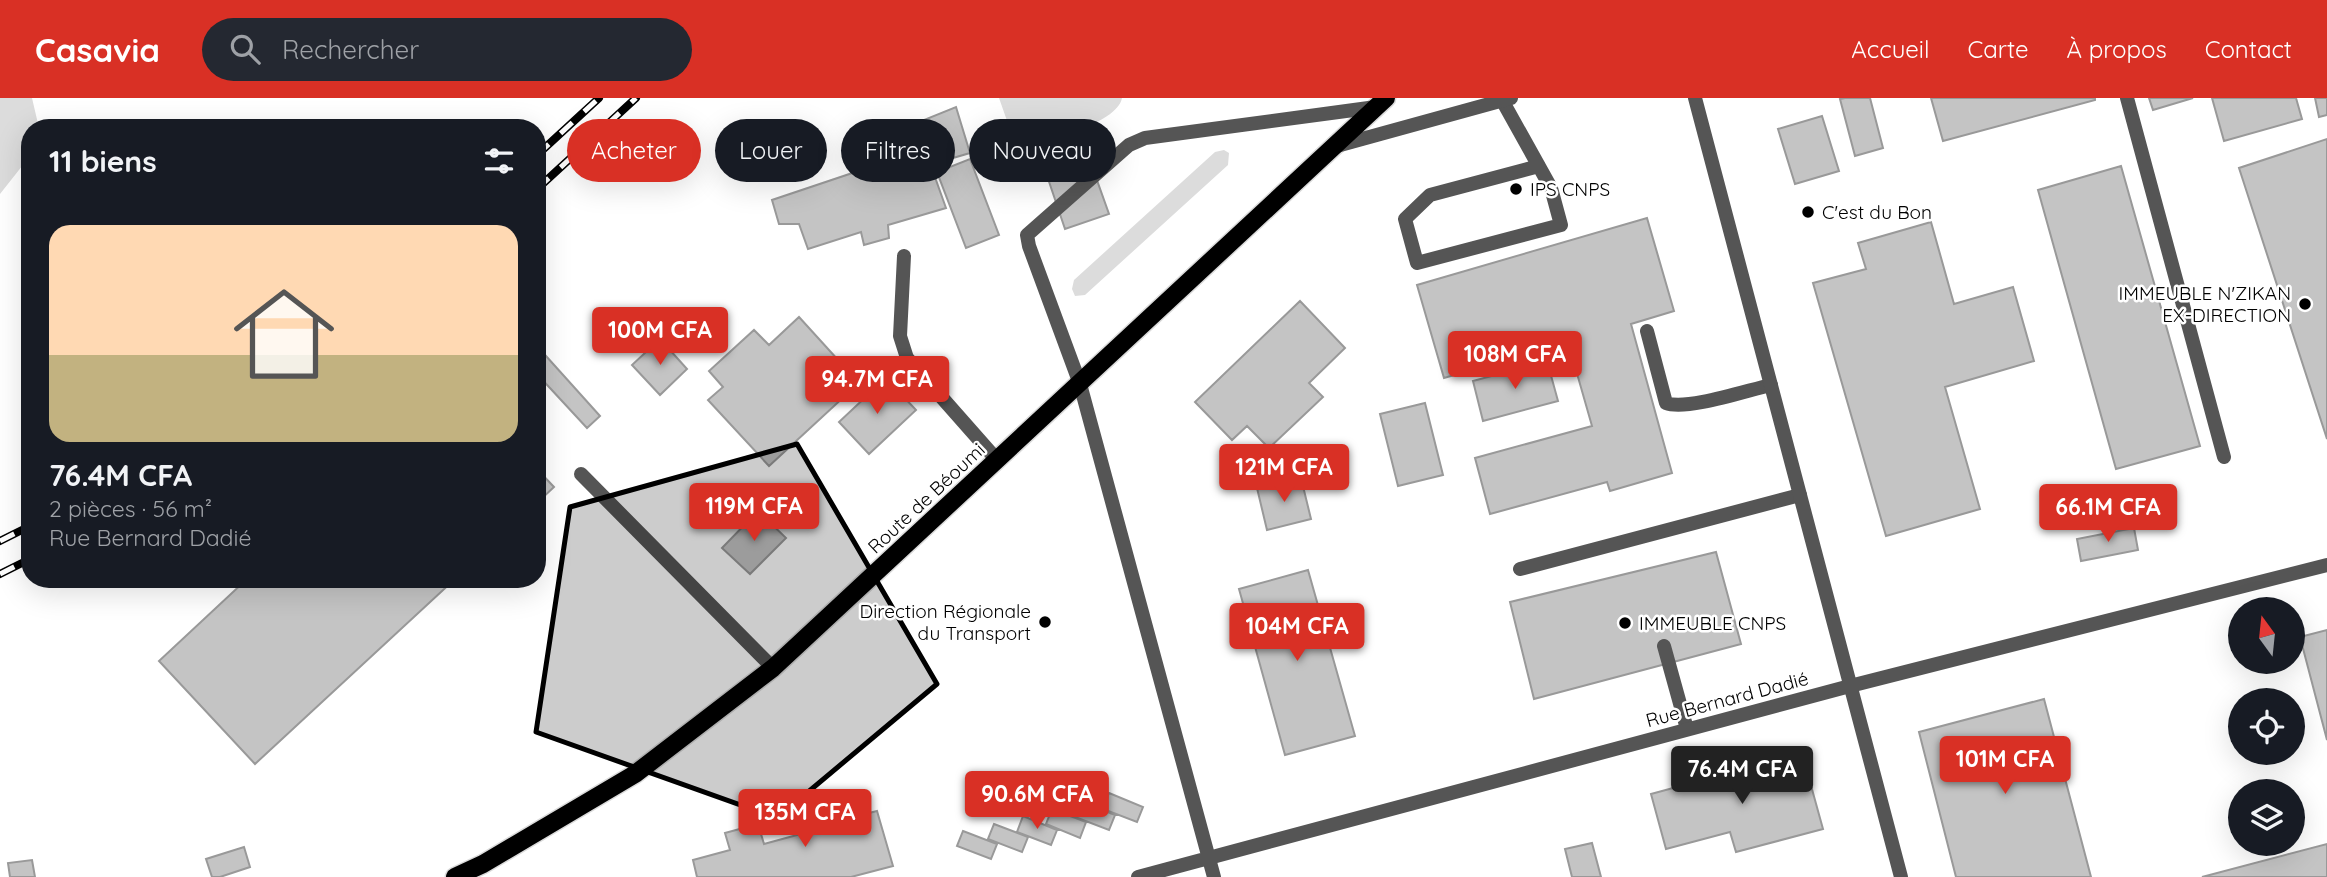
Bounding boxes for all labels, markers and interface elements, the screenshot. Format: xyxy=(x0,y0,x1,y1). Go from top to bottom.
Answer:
search box xyxy=(202,18,692,81)
text: Casavia xyxy=(35,29,160,70)
icon: search xyxy=(226,30,264,68)
text: Rechercher xyxy=(282,33,419,66)
text: Accueil xyxy=(1851,34,1930,64)
text: Carte xyxy=(1968,34,2029,64)
text: À propos xyxy=(2067,34,2167,64)
text: Contact xyxy=(2205,34,2292,64)
chip: Acheter xyxy=(567,119,701,182)
chip: Louer xyxy=(715,119,827,182)
chip: Filtres xyxy=(841,119,955,182)
chip: Nouveau xyxy=(969,119,1116,182)
text: 11 biens xyxy=(49,142,157,180)
icon: filters xyxy=(480,142,518,180)
place label: IPS CNPS xyxy=(1530,177,1610,201)
marker: IPS CNPS xyxy=(1508,181,1524,197)
place label: C'est du Bon xyxy=(1822,200,1932,224)
marker: C'est du Bon xyxy=(1800,204,1816,220)
icon: home xyxy=(221,271,347,397)
place label: IMMEUBLE N'ZIKAN EX-DIRECTION xyxy=(2119,281,2291,327)
marker: IMMEUBLE N'ZIKAN EX-DIRECTION xyxy=(2297,296,2313,312)
pin: 100M CFA xyxy=(588,308,732,367)
text: 100M CFA xyxy=(608,315,712,344)
pin: 108M CFA xyxy=(1443,331,1587,391)
text: 108M CFA xyxy=(1464,339,1566,368)
pin: 94.7M CFA xyxy=(797,356,957,416)
text: 94.7M CFA xyxy=(821,364,933,393)
street label: Route de Béoumi xyxy=(862,438,990,558)
pin: 121M CFA xyxy=(1212,444,1356,504)
text: 121M CFA xyxy=(1235,452,1333,481)
text: 76.4M CFA xyxy=(49,456,192,494)
pin: 119M CFA xyxy=(682,484,826,543)
pin: 66.1M CFA xyxy=(2028,484,2188,544)
text: 119M CFA xyxy=(705,491,803,520)
text: 66.1M CFA xyxy=(2055,492,2161,521)
text: 2 pièces · 56 m² xyxy=(49,494,212,523)
text: Rue Bernard Dadié xyxy=(49,523,251,552)
north arrow xyxy=(2228,597,2305,674)
map controls xyxy=(2228,597,2305,856)
place label: Direction Régionale du Transport xyxy=(860,599,1031,645)
pin: 104M CFA xyxy=(1225,603,1369,663)
text: 104M CFA xyxy=(1245,611,1349,640)
place label: IMMEUBLE CNPS xyxy=(1639,611,1786,635)
marker: Direction Régionale du Transport xyxy=(1037,614,1053,630)
marker: IMMEUBLE CNPS xyxy=(1617,615,1633,631)
street label: Rue Bernard Dadié xyxy=(1643,666,1811,732)
button: locate xyxy=(2228,688,2305,765)
pin: 101M CFA xyxy=(1933,736,2077,796)
text: 101M CFA xyxy=(1956,744,2054,773)
pin: 76.4M CFA xyxy=(1662,746,1822,806)
text: 76.4M CFA xyxy=(1687,754,1797,783)
pin: 90.6M CFA xyxy=(957,772,1117,831)
text: 90.6M CFA xyxy=(981,779,1093,808)
button: layers xyxy=(2228,779,2305,856)
pin: 135M CFA xyxy=(733,790,877,849)
text: 135M CFA xyxy=(754,797,856,826)

